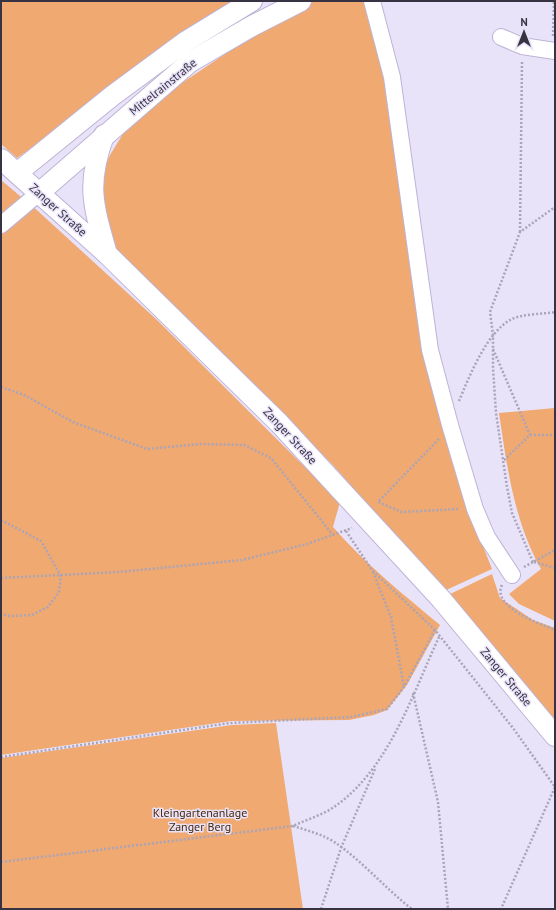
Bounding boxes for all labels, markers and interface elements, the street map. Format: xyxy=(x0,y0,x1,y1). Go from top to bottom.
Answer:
north arrow xyxy=(504,12,544,52)
text: N xyxy=(520,15,528,29)
street label: Mittelrainstraße xyxy=(126,55,199,118)
street label: Zanger Straße xyxy=(26,180,90,239)
street label: Zanger Straße xyxy=(260,404,321,467)
street label: Zanger Straße xyxy=(477,644,535,709)
park label: Kleingartenanlage Zanger Berg xyxy=(153,805,247,834)

